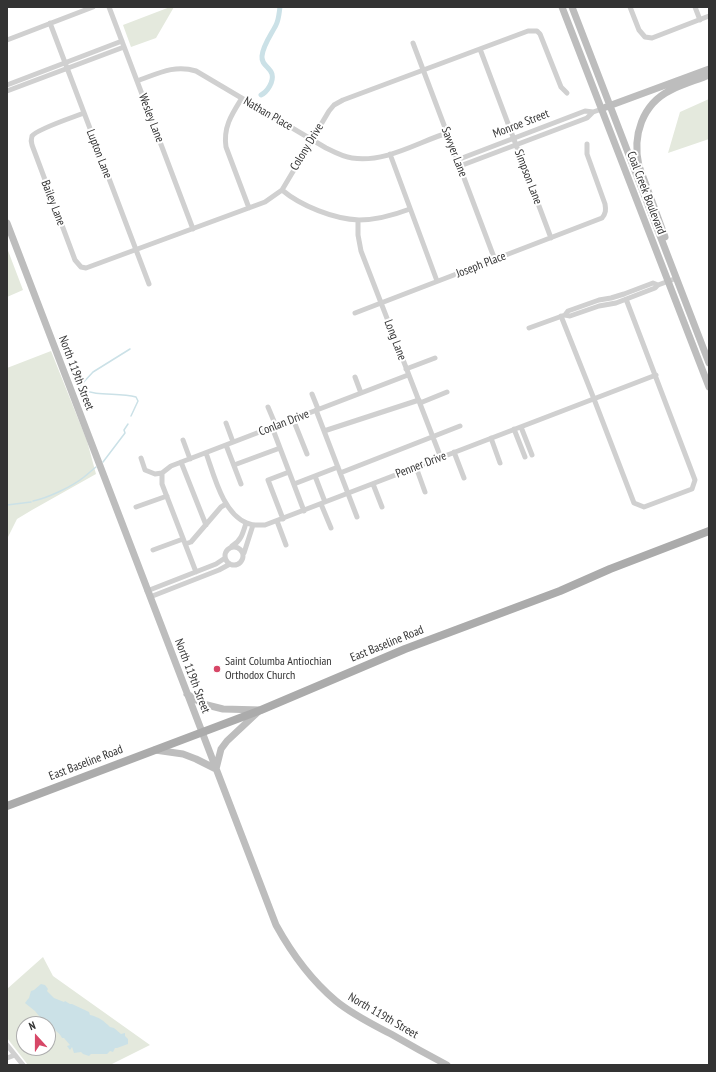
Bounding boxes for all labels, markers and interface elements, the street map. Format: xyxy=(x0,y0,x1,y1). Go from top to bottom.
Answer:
street label: Wesley Lane xyxy=(135,92,167,144)
street label: Nathan Place xyxy=(241,94,295,134)
street label: Monroe Street xyxy=(491,107,551,141)
street label: Colony Drive xyxy=(287,121,327,173)
street label: Sawyer Lane xyxy=(438,125,470,179)
street label: Lupton Lane xyxy=(83,127,115,181)
street label: Simpson Lane xyxy=(511,148,545,206)
street label: Coal Creek Boulevard xyxy=(624,150,668,236)
street label: Bailey Lane xyxy=(38,178,68,228)
street label: Joseph Place xyxy=(454,249,508,281)
street label: Long Lane xyxy=(381,318,409,362)
street label: North 119th Street xyxy=(55,334,97,412)
street label: Conlan Drive xyxy=(257,407,311,439)
street label: Penner Drive xyxy=(394,449,448,481)
street label: East Baseline Road xyxy=(348,623,426,665)
street label: North 119th Street xyxy=(171,637,213,715)
place label: Saint Columba Antiochian Orthodox Church xyxy=(225,655,332,683)
marker: Saint Columba Antiochian Orthodox Church xyxy=(212,664,222,674)
street label: East Baseline Road xyxy=(47,742,125,784)
street label: North 119th Street xyxy=(345,990,421,1042)
north arrow xyxy=(16,1016,56,1056)
text: N xyxy=(27,1018,37,1033)

